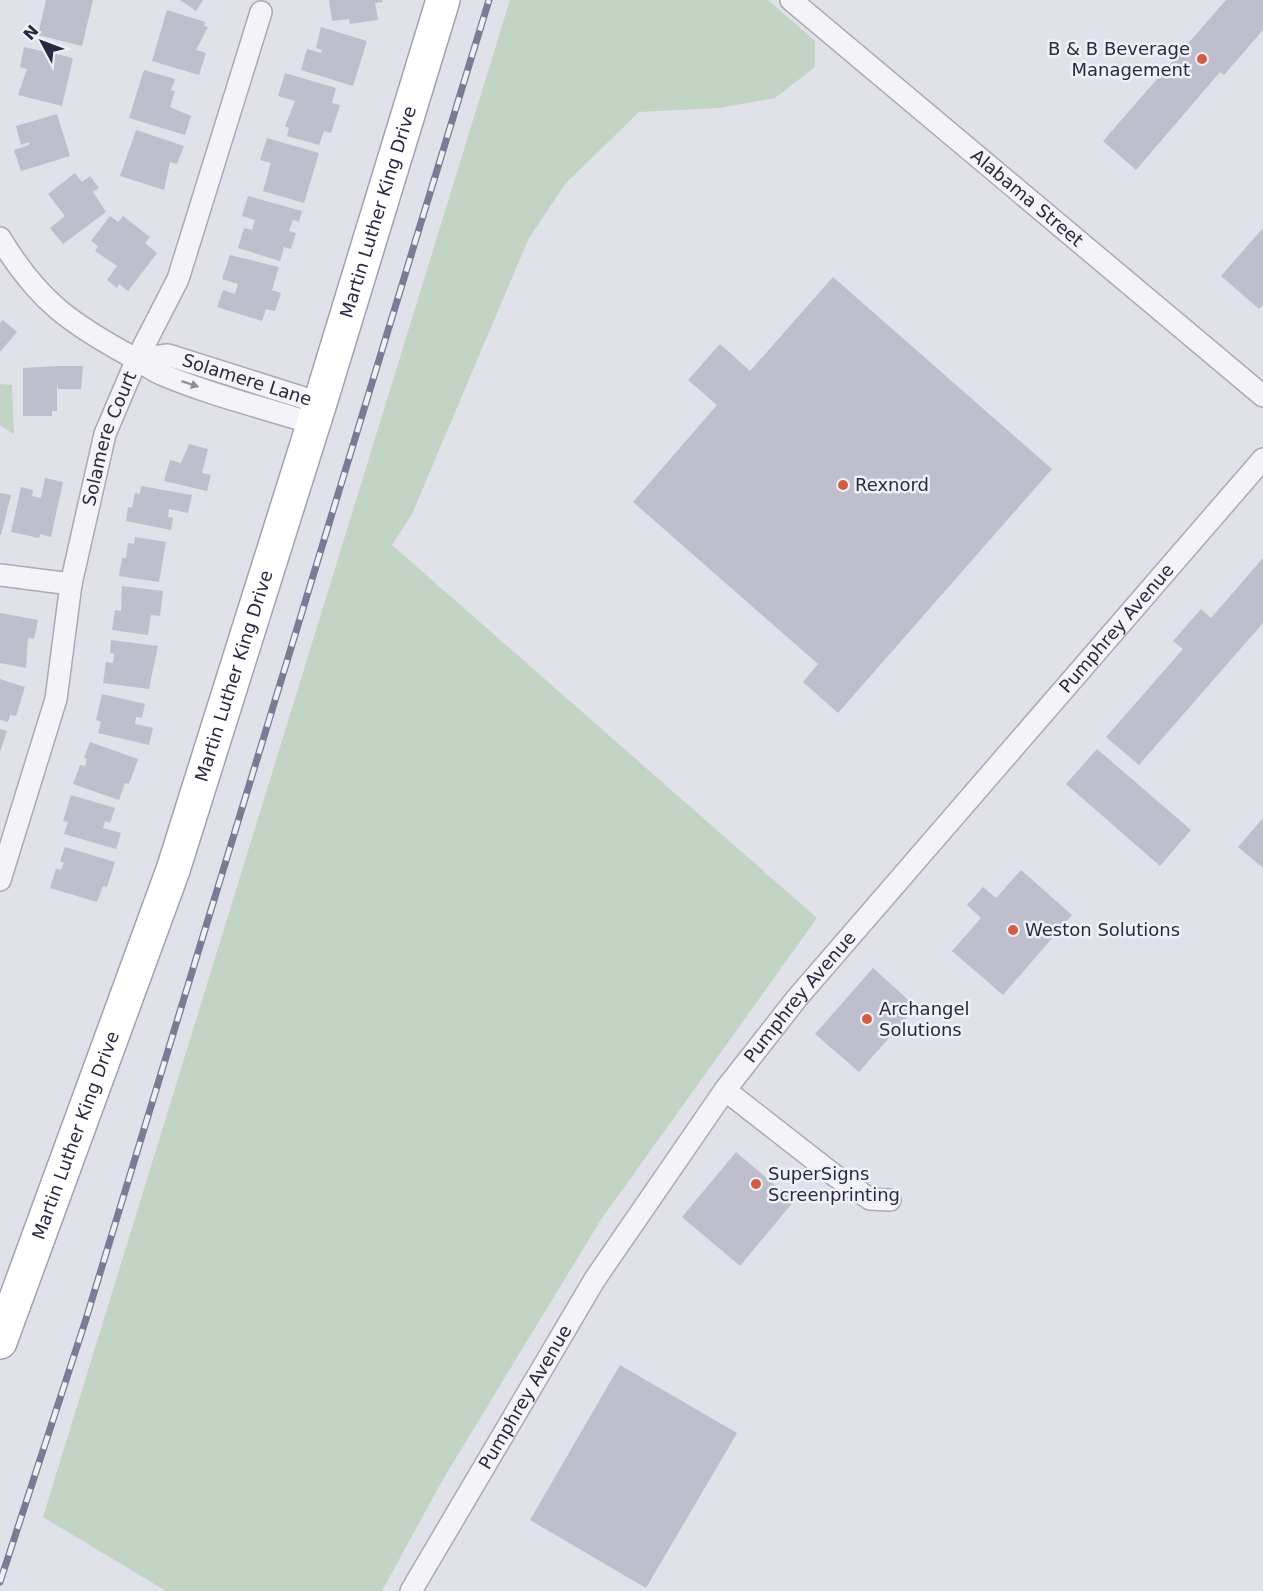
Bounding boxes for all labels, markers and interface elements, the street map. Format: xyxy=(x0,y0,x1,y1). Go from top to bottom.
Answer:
north arrow xyxy=(12,12,72,72)
text: N xyxy=(19,21,43,44)
place label: B & B Beverage Management xyxy=(1048,38,1190,80)
marker: B & B Beverage Management xyxy=(1195,52,1209,66)
street label: Martin Luther King Drive xyxy=(336,103,420,320)
street label: Alabama Street xyxy=(967,145,1088,251)
street label: Solamere Lane xyxy=(180,349,314,410)
street label: Solamere Court xyxy=(78,368,140,508)
one-way arrow xyxy=(181,379,199,389)
place label: Rexnord xyxy=(855,474,929,495)
marker: Rexnord xyxy=(836,478,850,492)
street label: Pumphrey Avenue xyxy=(1055,559,1178,697)
street label: Martin Luther King Drive xyxy=(190,568,277,784)
place label: Weston Solutions xyxy=(1025,919,1180,940)
marker: Weston Solutions xyxy=(1006,923,1020,937)
street label: Pumphrey Avenue xyxy=(739,927,860,1067)
place label: Archangel Solutions xyxy=(879,998,970,1040)
marker: Archangel Solutions xyxy=(860,1012,874,1026)
street label: Martin Luther King Drive xyxy=(27,1028,123,1242)
place label: SuperSigns Screenprinting xyxy=(768,1163,900,1205)
marker: SuperSigns Screenprinting xyxy=(749,1177,763,1191)
street label: Pumphrey Avenue xyxy=(474,1321,576,1473)

